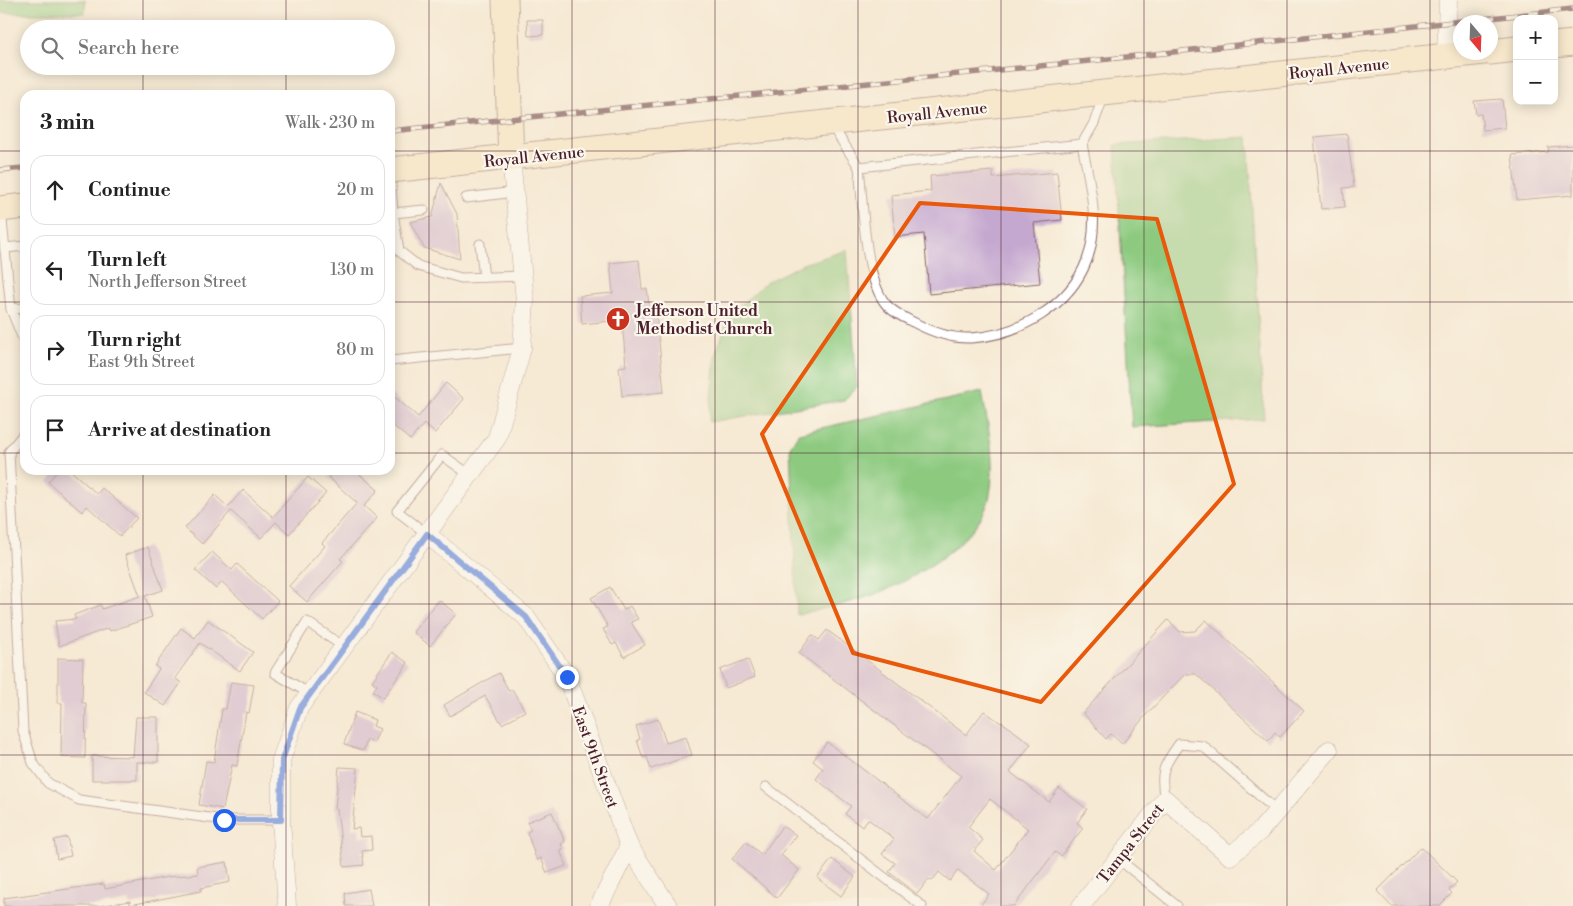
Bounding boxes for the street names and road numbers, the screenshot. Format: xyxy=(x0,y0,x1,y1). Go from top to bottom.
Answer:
street label: Royall Avenue xyxy=(1288,54,1390,84)
street label: Royall Avenue xyxy=(886,98,988,128)
street label: Royall Avenue xyxy=(483,142,585,172)
street label: East 9th Street xyxy=(567,704,623,811)
street label: Tampa Street xyxy=(1093,799,1169,888)

